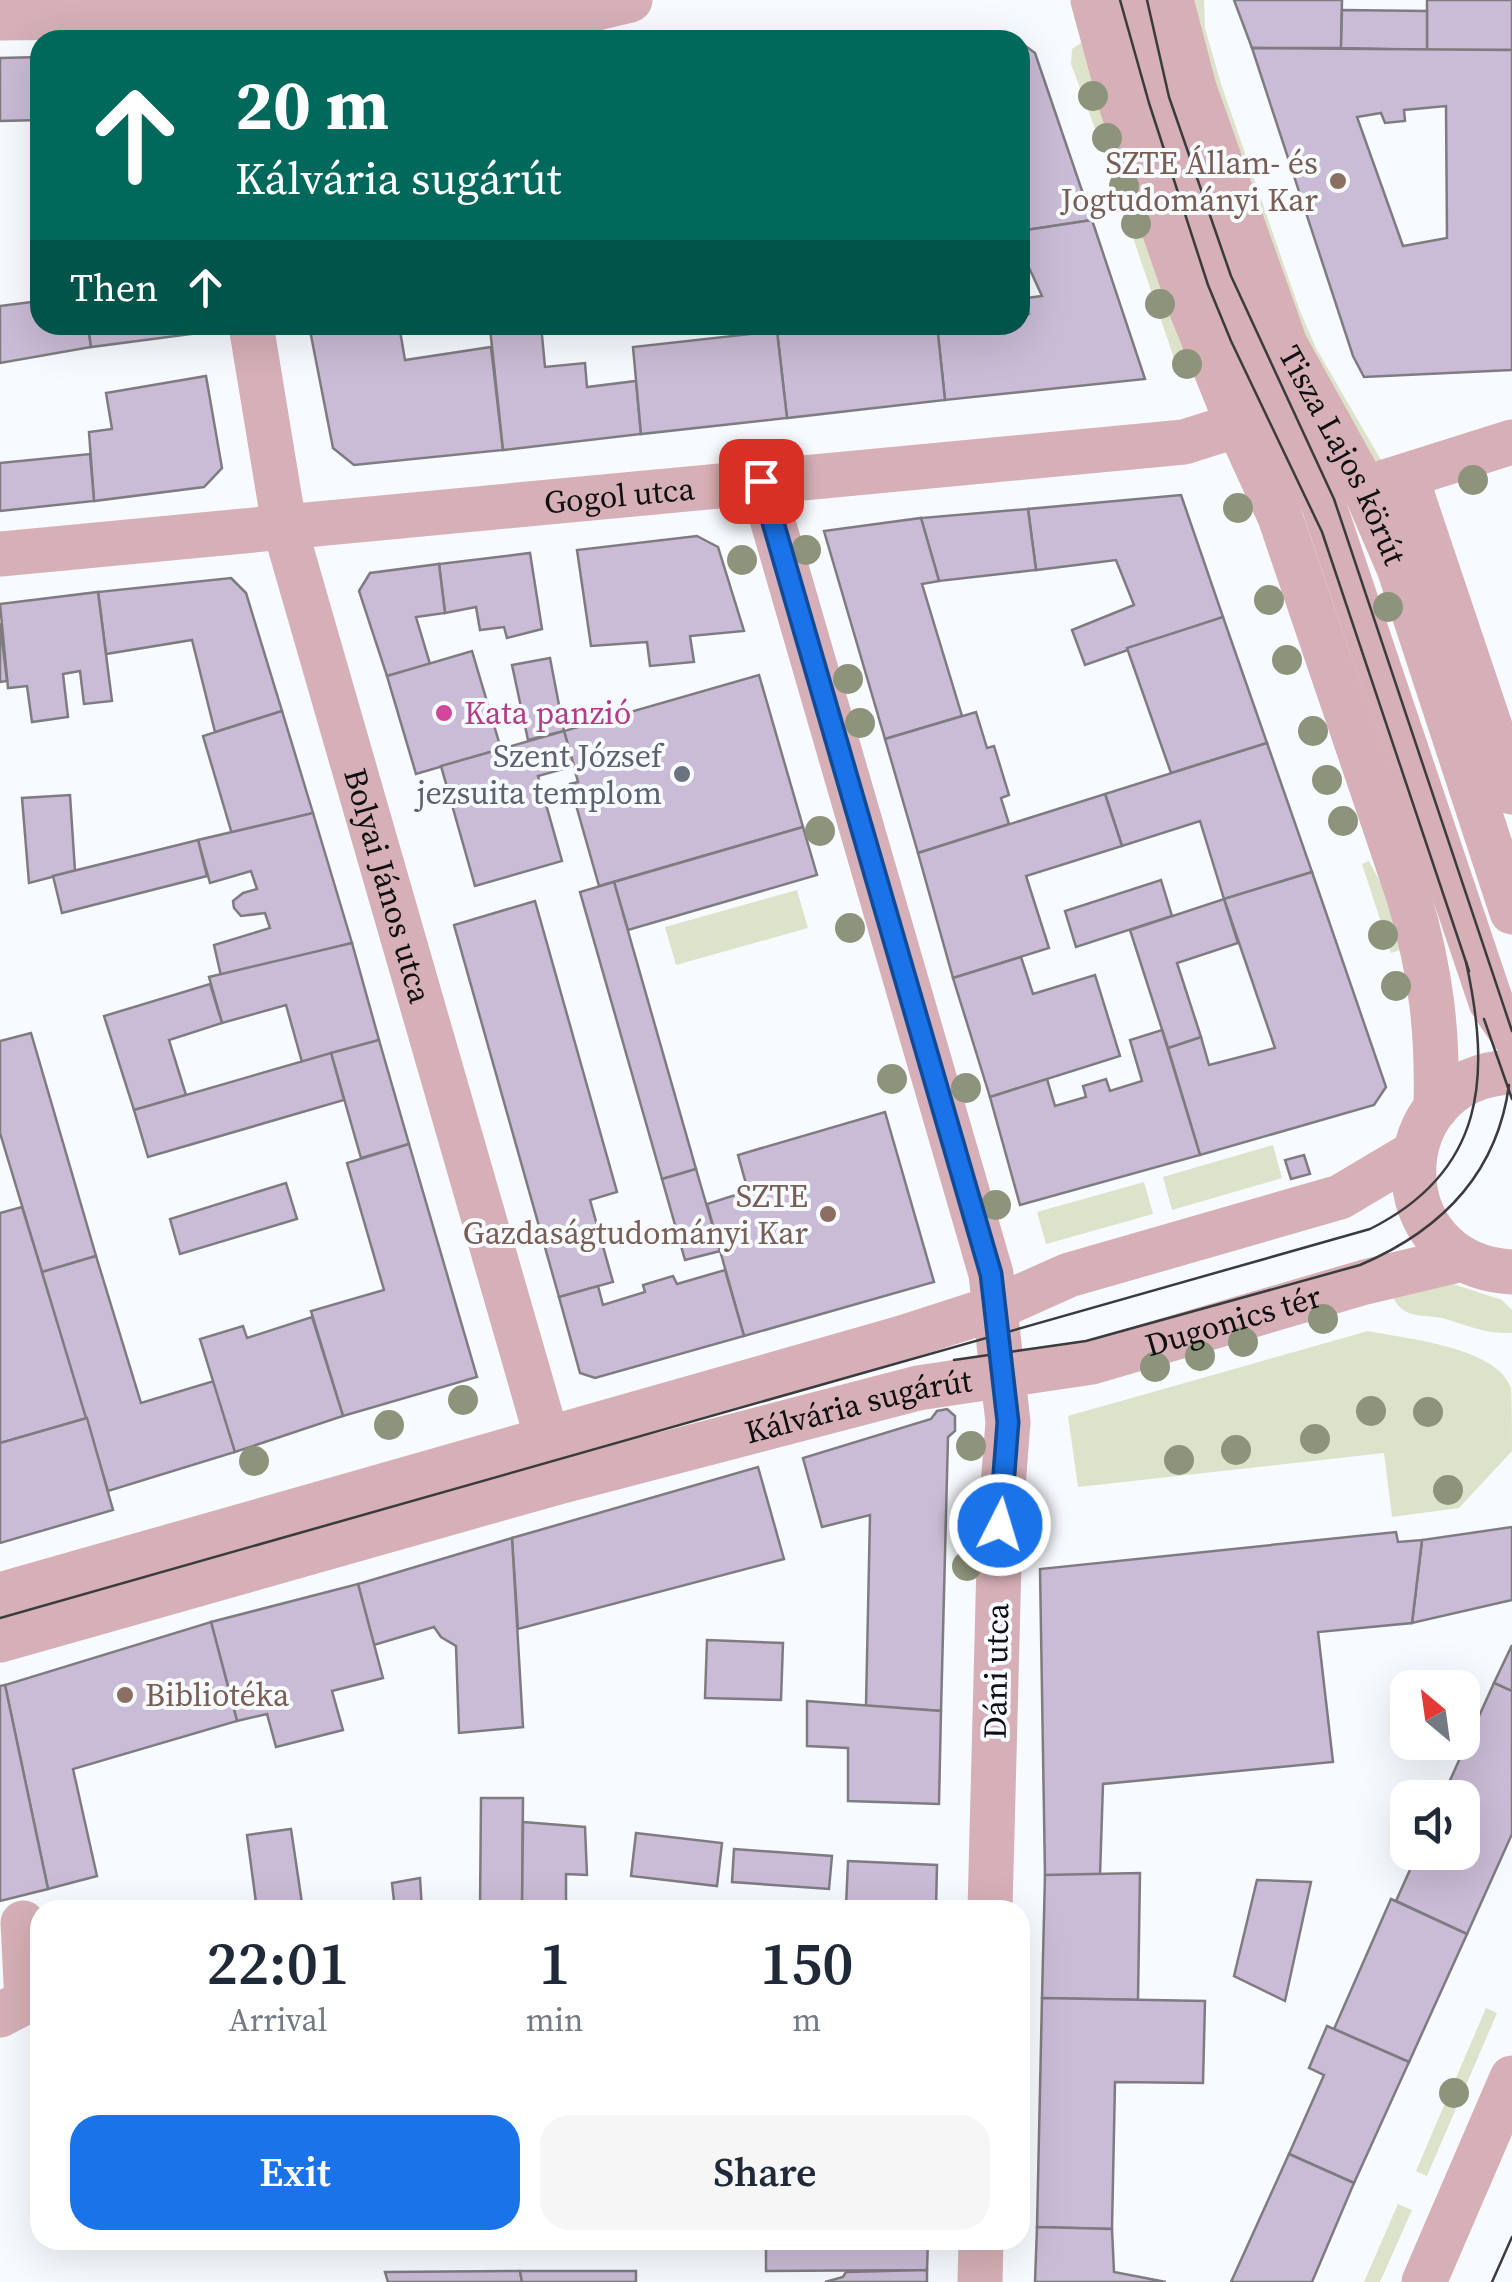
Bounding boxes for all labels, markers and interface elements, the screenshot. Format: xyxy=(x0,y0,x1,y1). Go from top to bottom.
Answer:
text: 20 m xyxy=(235,56,389,152)
icon: ahead xyxy=(70,70,200,200)
place label: SZTE Állam- és Jogtudományi Kar xyxy=(1060,141,1318,222)
text: Kálvária sugárút xyxy=(235,147,561,209)
marker: SZTE Állam- és Jogtudományi Kar xyxy=(1327,170,1349,192)
icon: ahead xyxy=(178,260,233,315)
text: Then xyxy=(70,262,158,314)
street label: Tisza Lajos körút xyxy=(1268,337,1417,572)
pin xyxy=(719,439,804,524)
icon: arrive xyxy=(734,454,789,509)
street label: Gogol utca xyxy=(542,466,697,524)
place label: Kata panzió xyxy=(464,691,631,735)
marker: Kata panzió xyxy=(433,702,455,724)
place label: Szent József jezsuita templom xyxy=(414,734,665,815)
street label: Bolyai János utca xyxy=(333,763,443,1009)
marker: Szent József jezsuita templom xyxy=(671,763,693,785)
place label: SZTE Gazdaságtudományi Kar xyxy=(463,1174,808,1255)
marker: SZTE Gazdaságtudományi Kar xyxy=(817,1203,839,1225)
street label: Dugonics tér xyxy=(1140,1274,1327,1367)
street label: Kálvária sugárút xyxy=(740,1358,975,1454)
position arrow xyxy=(948,1473,1052,1577)
street label: Dáni utca xyxy=(973,1602,1019,1739)
north arrow xyxy=(1390,1670,1480,1760)
map controls xyxy=(1390,1670,1480,1870)
place label: Bibliotéka xyxy=(145,1673,290,1717)
marker: Bibliotéka xyxy=(114,1684,136,1706)
button: sound xyxy=(1390,1780,1480,1870)
text: 22:01 xyxy=(206,1922,349,2004)
text: 1 xyxy=(539,1922,570,2004)
text: 150 xyxy=(760,1922,854,2004)
text: Arrival xyxy=(228,1998,327,2042)
text: min xyxy=(526,1998,583,2042)
text: m xyxy=(792,1998,821,2042)
button: Exit xyxy=(70,2115,520,2230)
button: Share xyxy=(540,2115,990,2230)

